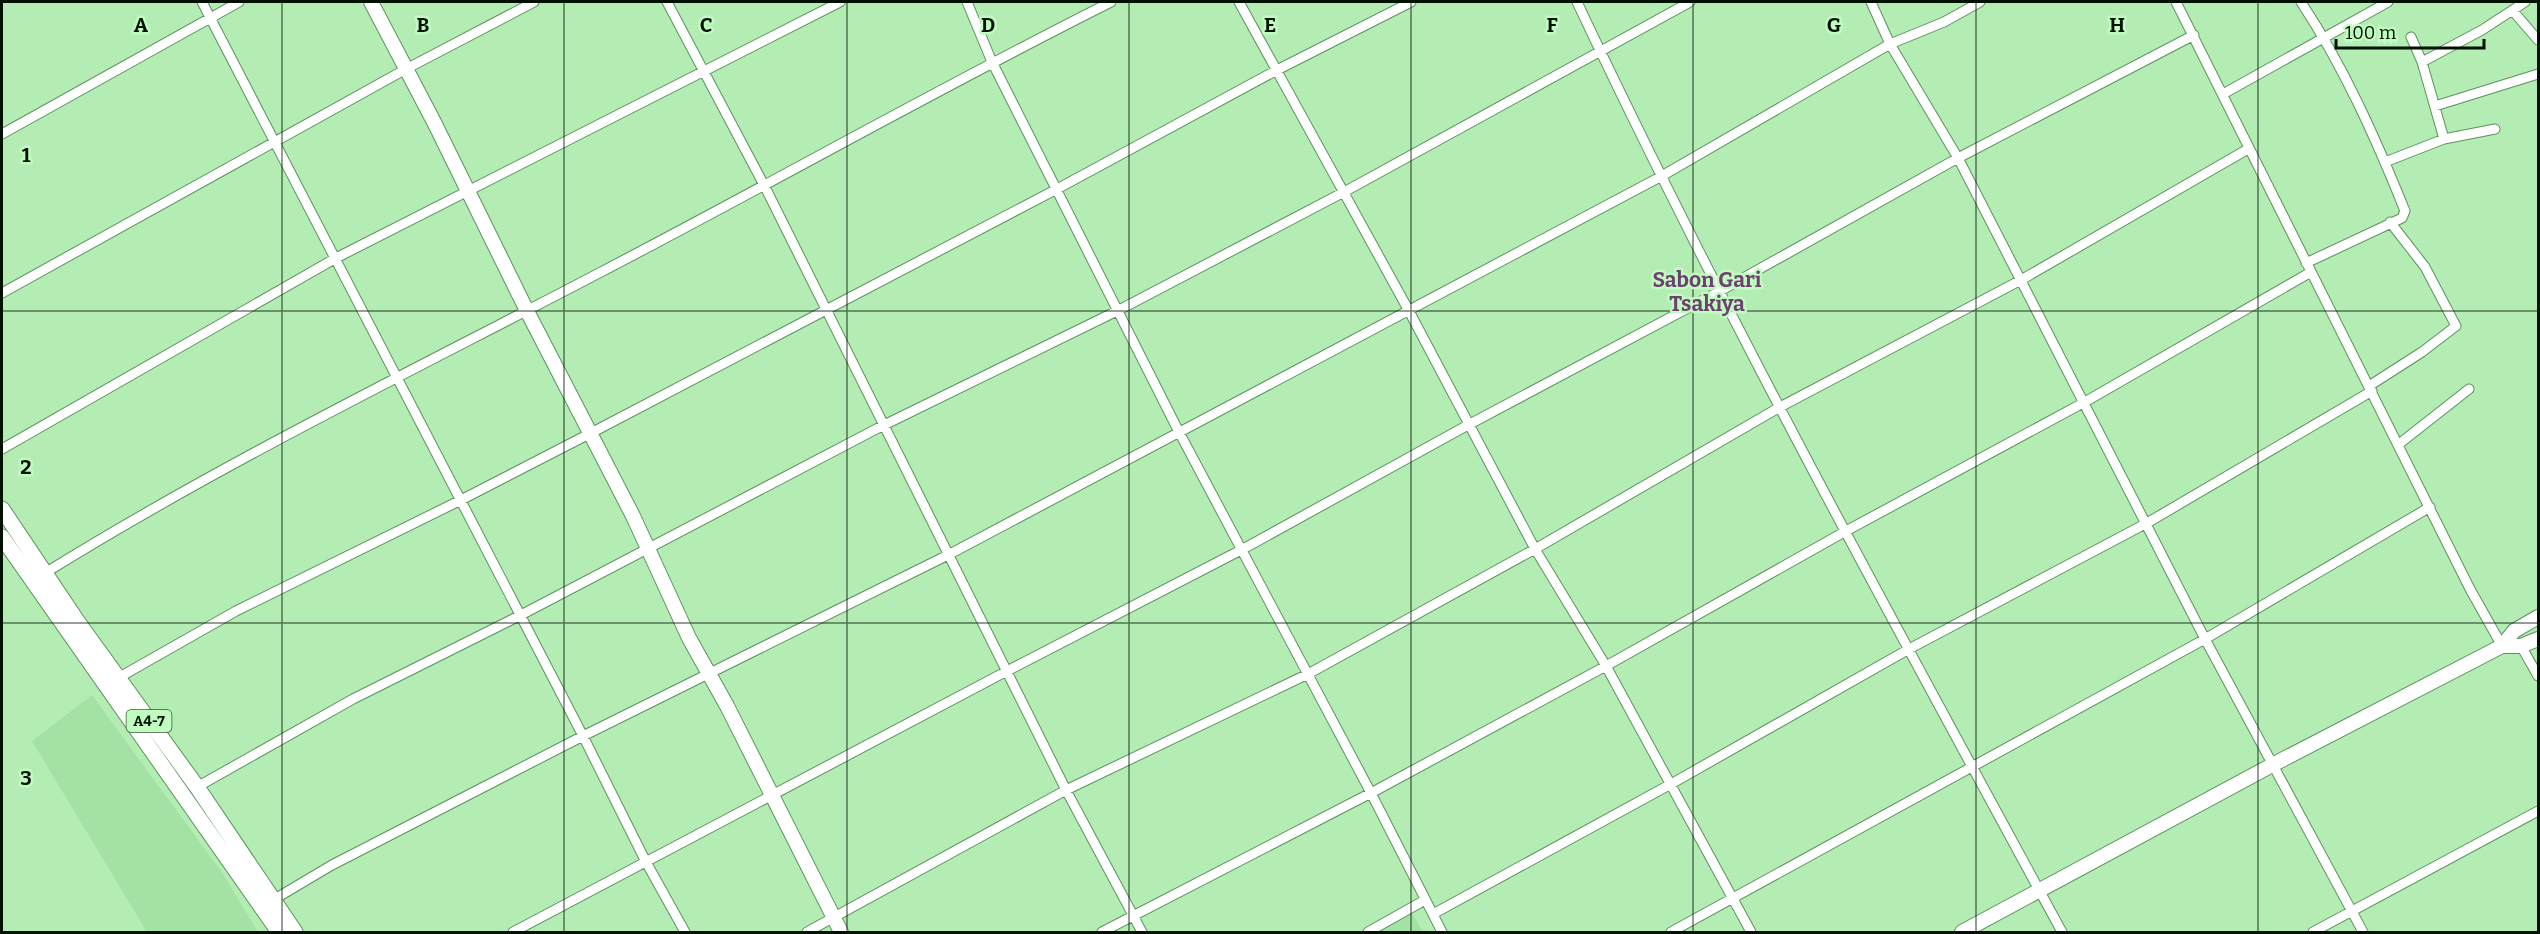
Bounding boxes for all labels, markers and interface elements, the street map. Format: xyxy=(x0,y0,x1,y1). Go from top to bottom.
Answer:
scale bar xyxy=(2336,12,2484,50)
text: A xyxy=(134,13,149,37)
text: B xyxy=(417,13,430,37)
text: C xyxy=(700,13,712,37)
text: D xyxy=(981,13,995,37)
text: E xyxy=(1264,13,1276,37)
text: F xyxy=(1546,13,1558,37)
text: G xyxy=(1827,13,1841,37)
text: H xyxy=(2109,13,2125,37)
text: 100 m xyxy=(2345,22,2396,44)
text: 1 xyxy=(22,143,31,167)
district label: Sabon Gari Tsakiya xyxy=(1653,267,1762,317)
text: 2 xyxy=(20,455,32,479)
road number: A4-7 xyxy=(126,710,172,732)
text: 3 xyxy=(20,766,32,790)

